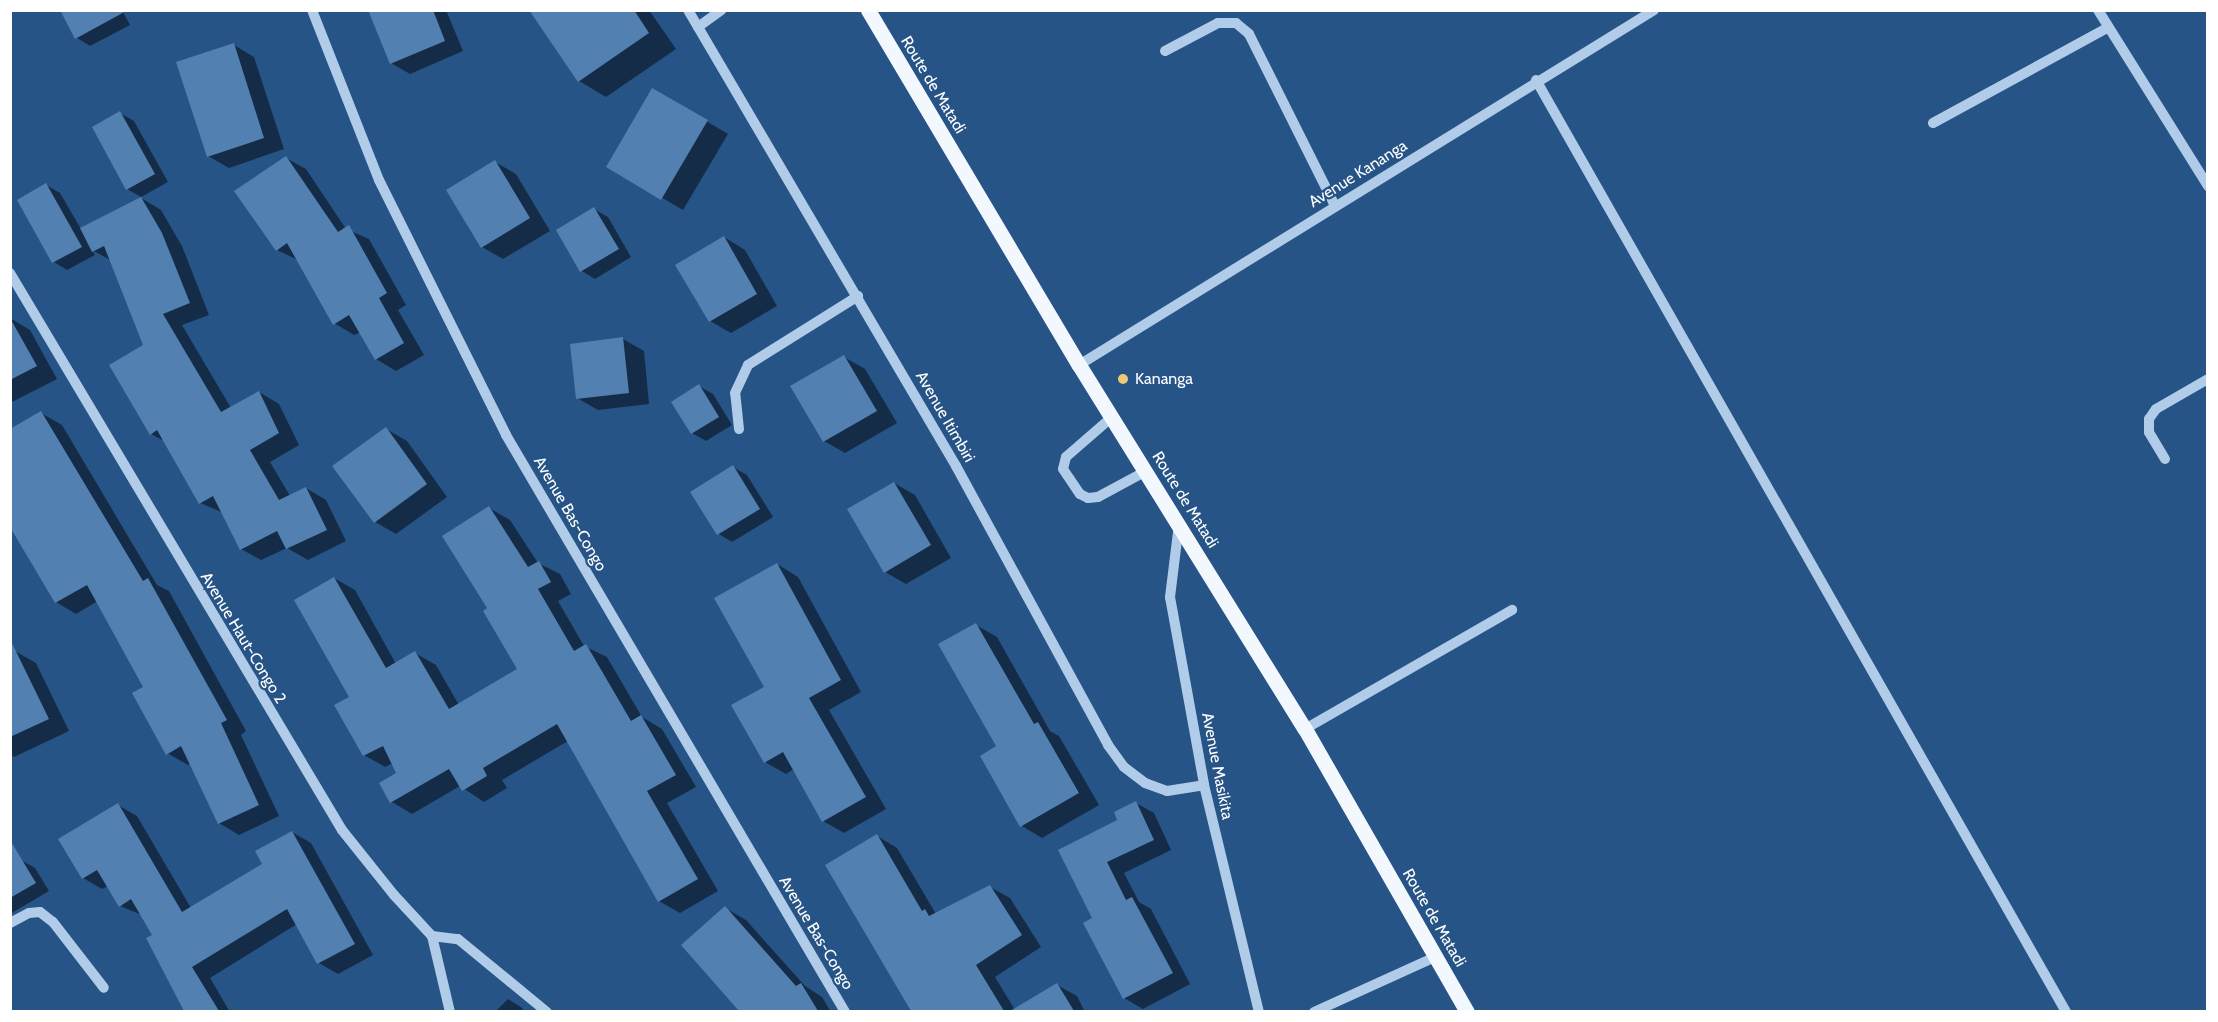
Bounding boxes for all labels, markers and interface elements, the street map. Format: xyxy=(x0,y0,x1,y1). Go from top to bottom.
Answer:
street label: Route de Matadi xyxy=(896,33,970,137)
street label: Avenue Kananga xyxy=(1305,136,1411,212)
street label: Avenue Itimbiri xyxy=(911,368,979,466)
place label: Kananga xyxy=(1135,369,1193,389)
marker: Kananga xyxy=(1116,372,1130,386)
street label: Route de Matadi xyxy=(1148,448,1222,552)
street label: Avenue Bas-Congo xyxy=(529,453,611,575)
street label: Avenue Haut-Congo 2 xyxy=(196,569,290,707)
street label: Avenue Masikita xyxy=(1197,711,1237,821)
street label: Route de Matadi xyxy=(1398,866,1470,970)
street label: Avenue Bas-Congo xyxy=(775,873,857,993)

